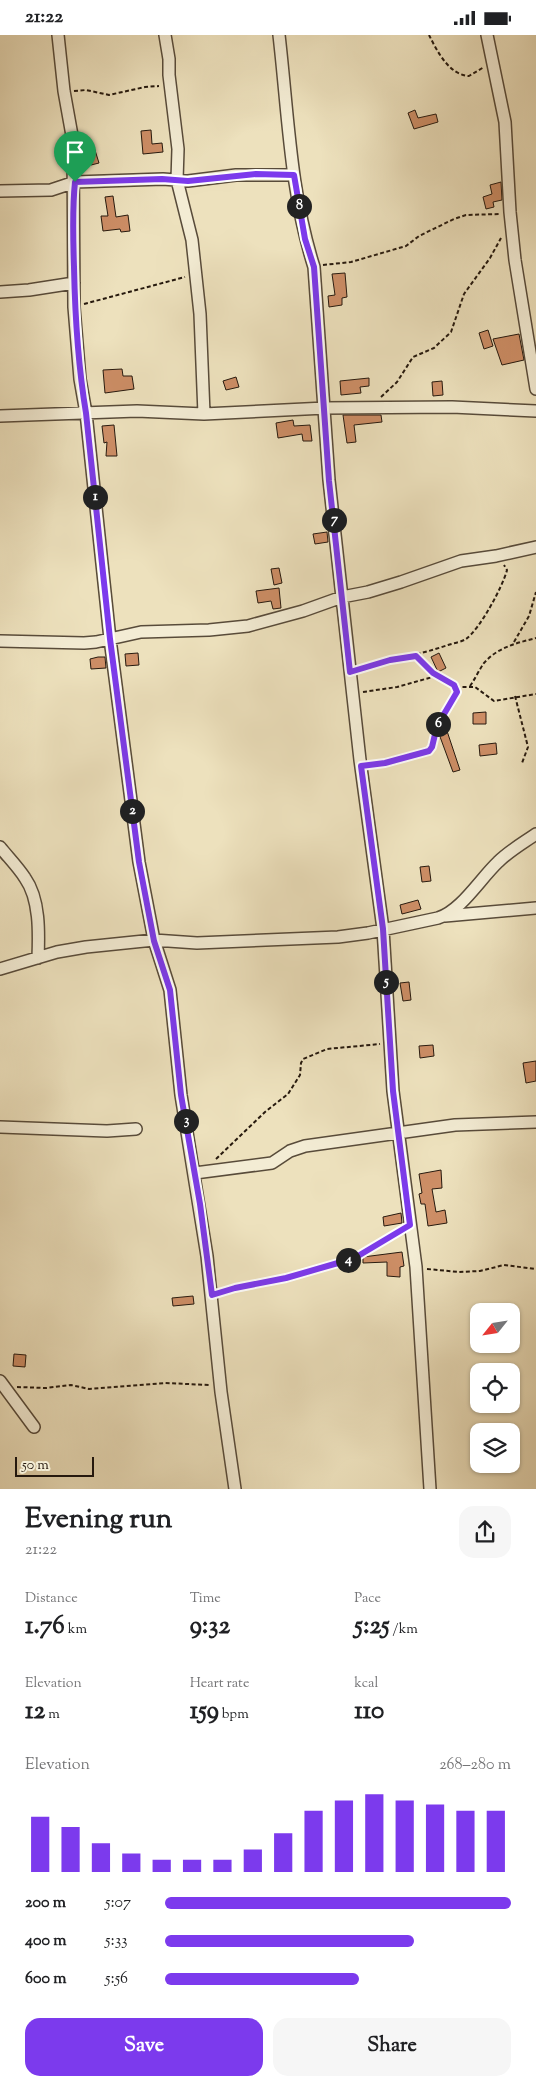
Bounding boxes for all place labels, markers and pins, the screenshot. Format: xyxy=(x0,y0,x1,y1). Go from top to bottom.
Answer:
pin xyxy=(54,131,96,182)
pin: 8 xyxy=(286,193,312,219)
pin: 1 xyxy=(82,485,108,509)
pin: 7 xyxy=(322,507,346,533)
pin: 6 xyxy=(426,711,450,737)
pin: 2 xyxy=(120,799,144,823)
pin: 5 xyxy=(374,969,398,995)
pin: 3 xyxy=(174,1109,198,1133)
pin: 4 xyxy=(336,1247,360,1273)

